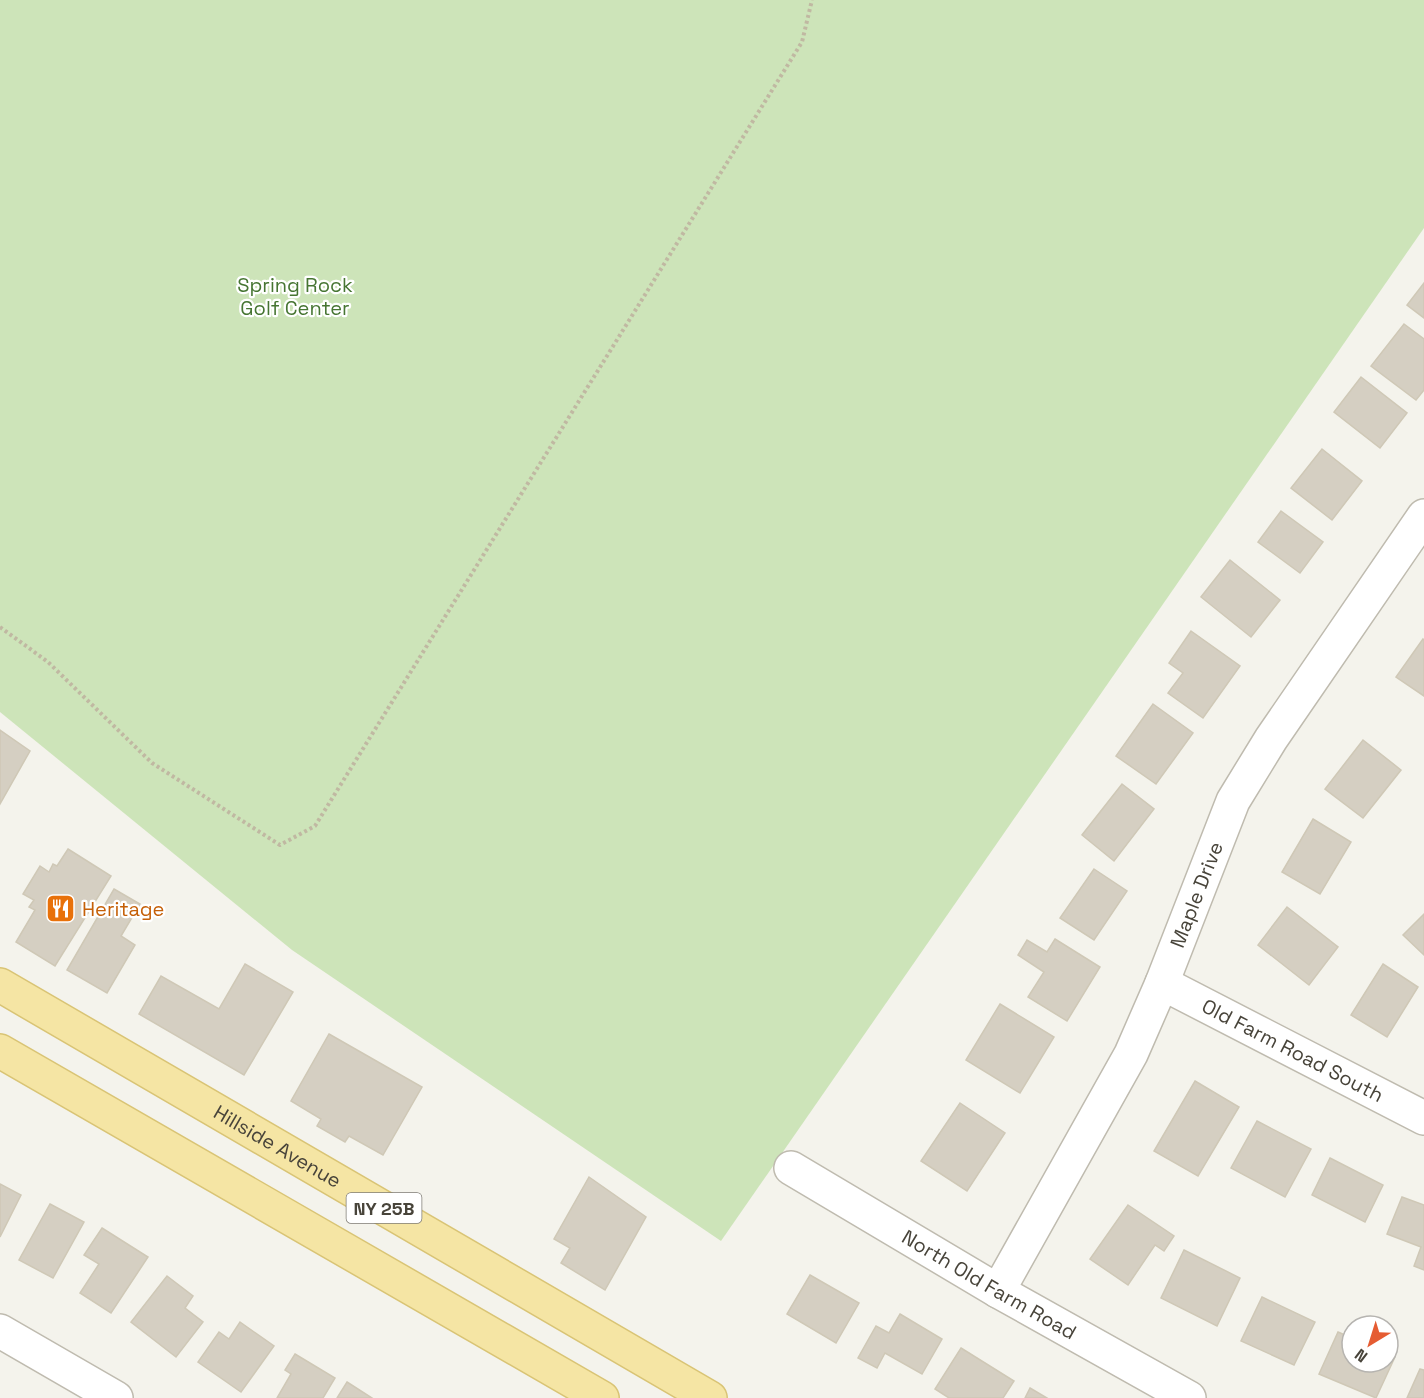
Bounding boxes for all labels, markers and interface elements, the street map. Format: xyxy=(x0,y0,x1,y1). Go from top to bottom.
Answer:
park label: Spring Rock Golf Center xyxy=(237,272,353,321)
street label: Maple Drive xyxy=(1164,838,1229,951)
restaurant icon: Heritage xyxy=(45,893,77,925)
place label: Heritage xyxy=(82,896,164,922)
street label: Old Farm Road South xyxy=(1197,993,1388,1108)
street label: Hillside Avenue xyxy=(209,1099,346,1194)
road number: NY 25B xyxy=(346,1193,422,1223)
street label: North Old Farm Road xyxy=(897,1224,1081,1345)
north arrow xyxy=(1340,1314,1400,1374)
text: N xyxy=(1350,1344,1372,1367)

